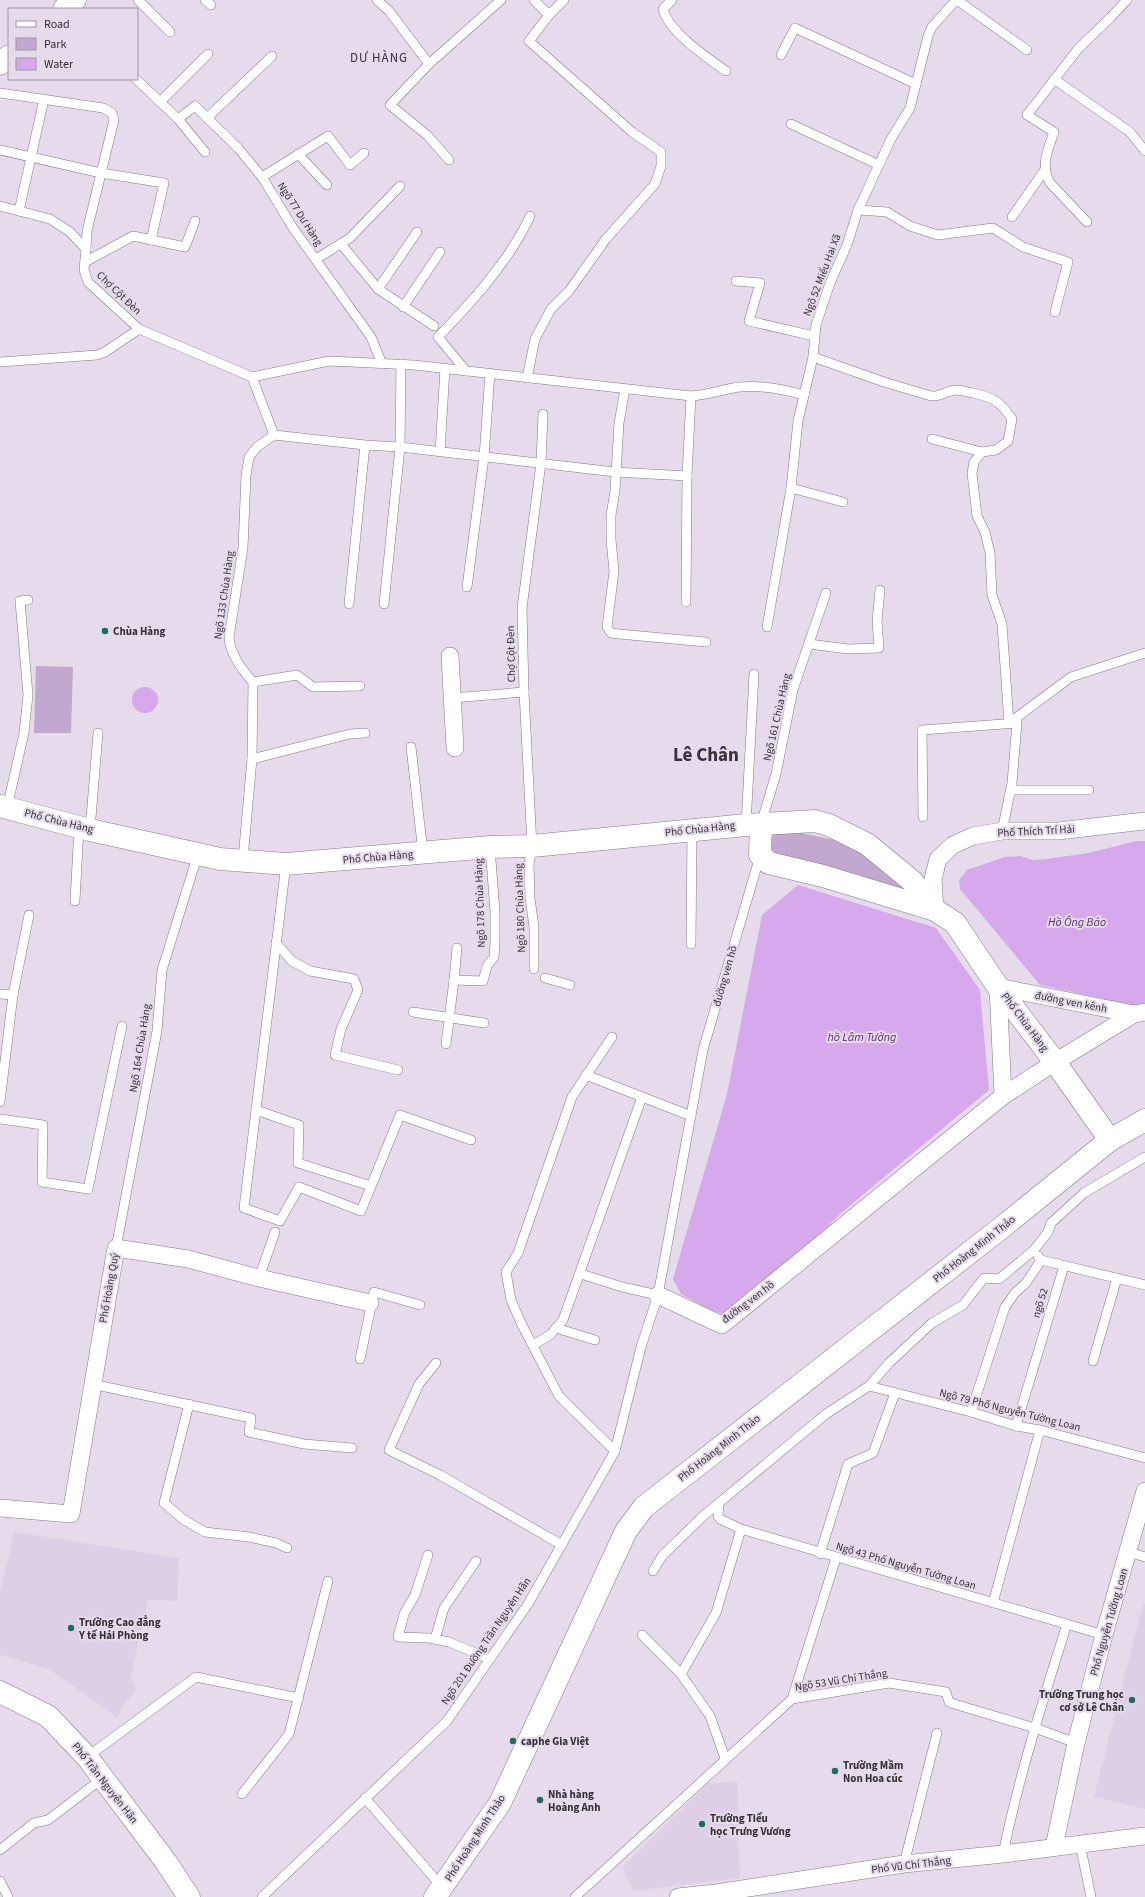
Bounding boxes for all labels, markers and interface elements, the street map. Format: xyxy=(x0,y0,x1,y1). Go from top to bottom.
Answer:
legend xyxy=(8,8,138,80)
text: Road xyxy=(44,16,70,33)
text: Park xyxy=(44,36,66,53)
district label: DƯ HÀNG xyxy=(350,49,408,67)
text: Water xyxy=(44,56,74,73)
street label: Ngõ 77 Dư Hàng xyxy=(274,179,326,249)
street label: Ngõ 52 Miếu Hai Xã xyxy=(799,232,845,318)
street label: Chợ Cột Đèn xyxy=(93,268,145,318)
street label: Ngõ 133 Chùa Hàng xyxy=(210,549,238,640)
place label: Chùa Hàng xyxy=(113,624,165,639)
street label: Chợ Cột Đèn xyxy=(503,625,519,683)
marker: Chùa Hàng xyxy=(100,626,110,636)
street label: Ngõ 161 Chùa Hàng xyxy=(760,671,794,762)
district label: Lê Chân xyxy=(673,742,739,769)
street label: Phố Chùa Hàng xyxy=(23,805,96,837)
street label: Phố Chùa Hàng xyxy=(664,818,736,840)
street label: Phố Thích Trí Hải xyxy=(997,821,1075,841)
street label: Phố Chùa Hàng xyxy=(342,846,414,868)
street label: Ngõ 178 Chùa Hàng xyxy=(471,858,489,948)
street label: Ngõ 180 Chùa Hàng xyxy=(511,863,529,953)
water label: Hồ Ông Báo xyxy=(1048,914,1106,931)
street label: đường ven hồ xyxy=(709,944,741,1008)
street label: đường ven kênh xyxy=(1034,988,1108,1016)
street label: Phố Chùa Hàng xyxy=(998,989,1053,1055)
street label: Ngõ 164 Chùa Hàng xyxy=(126,1002,154,1093)
water label: hồ Lâm Tường xyxy=(828,1029,896,1046)
street label: Phố Hoàng Minh Thảo xyxy=(930,1212,1018,1286)
street label: Phố Hoàng Quý xyxy=(95,1252,123,1324)
street label: đường ven hồ xyxy=(718,1277,778,1327)
street label: ngõ 52 xyxy=(1028,1286,1052,1320)
street label: Ngõ 79 Phố Nguyễn Tường Loan xyxy=(938,1385,1082,1435)
street label: Phố Hoàng Minh Thảo xyxy=(675,1411,763,1485)
street label: Ngõ 43 Phố Nguyễn Tường Loan xyxy=(834,1539,978,1593)
street label: Phố Nguyễn Tường Loan xyxy=(1086,1566,1132,1678)
street label: Ngõ 201 Đường Trần Nguyên Hãn xyxy=(438,1574,534,1708)
place label: Trường Cao đẳng Y tế Hải Phòng xyxy=(78,1615,161,1643)
marker: Trường Cao đẳng Y tế Hải Phòng xyxy=(66,1623,76,1633)
street label: Ngõ 53 Vũ Chí Thắng xyxy=(794,1665,889,1695)
place label: Trường Trung học cơ sở Lê Chân xyxy=(1039,1687,1124,1715)
marker: Trường Trung học cơ sở Lê Chân xyxy=(1127,1695,1137,1705)
place label: caphe Gia Việt xyxy=(521,1734,590,1749)
marker: caphe Gia Việt xyxy=(508,1736,518,1746)
street label: Phố Trần Nguyên Hãn xyxy=(69,1739,141,1827)
place label: Trường Mầm Non Hoa cúc xyxy=(843,1758,903,1786)
marker: Trường Mầm Non Hoa cúc xyxy=(830,1766,840,1776)
place label: Nhà hàng Hoàng Anh xyxy=(548,1787,600,1815)
street label: Phố Hoàng Minh Thảo xyxy=(441,1792,509,1884)
marker: Nhà hàng Hoàng Anh xyxy=(535,1795,545,1805)
place label: Trường Tiểu học Trưng Vương xyxy=(710,1811,791,1839)
marker: Trường Tiểu học Trưng Vương xyxy=(697,1819,707,1829)
street label: Phố Vũ Chí Thắng xyxy=(870,1853,952,1877)

